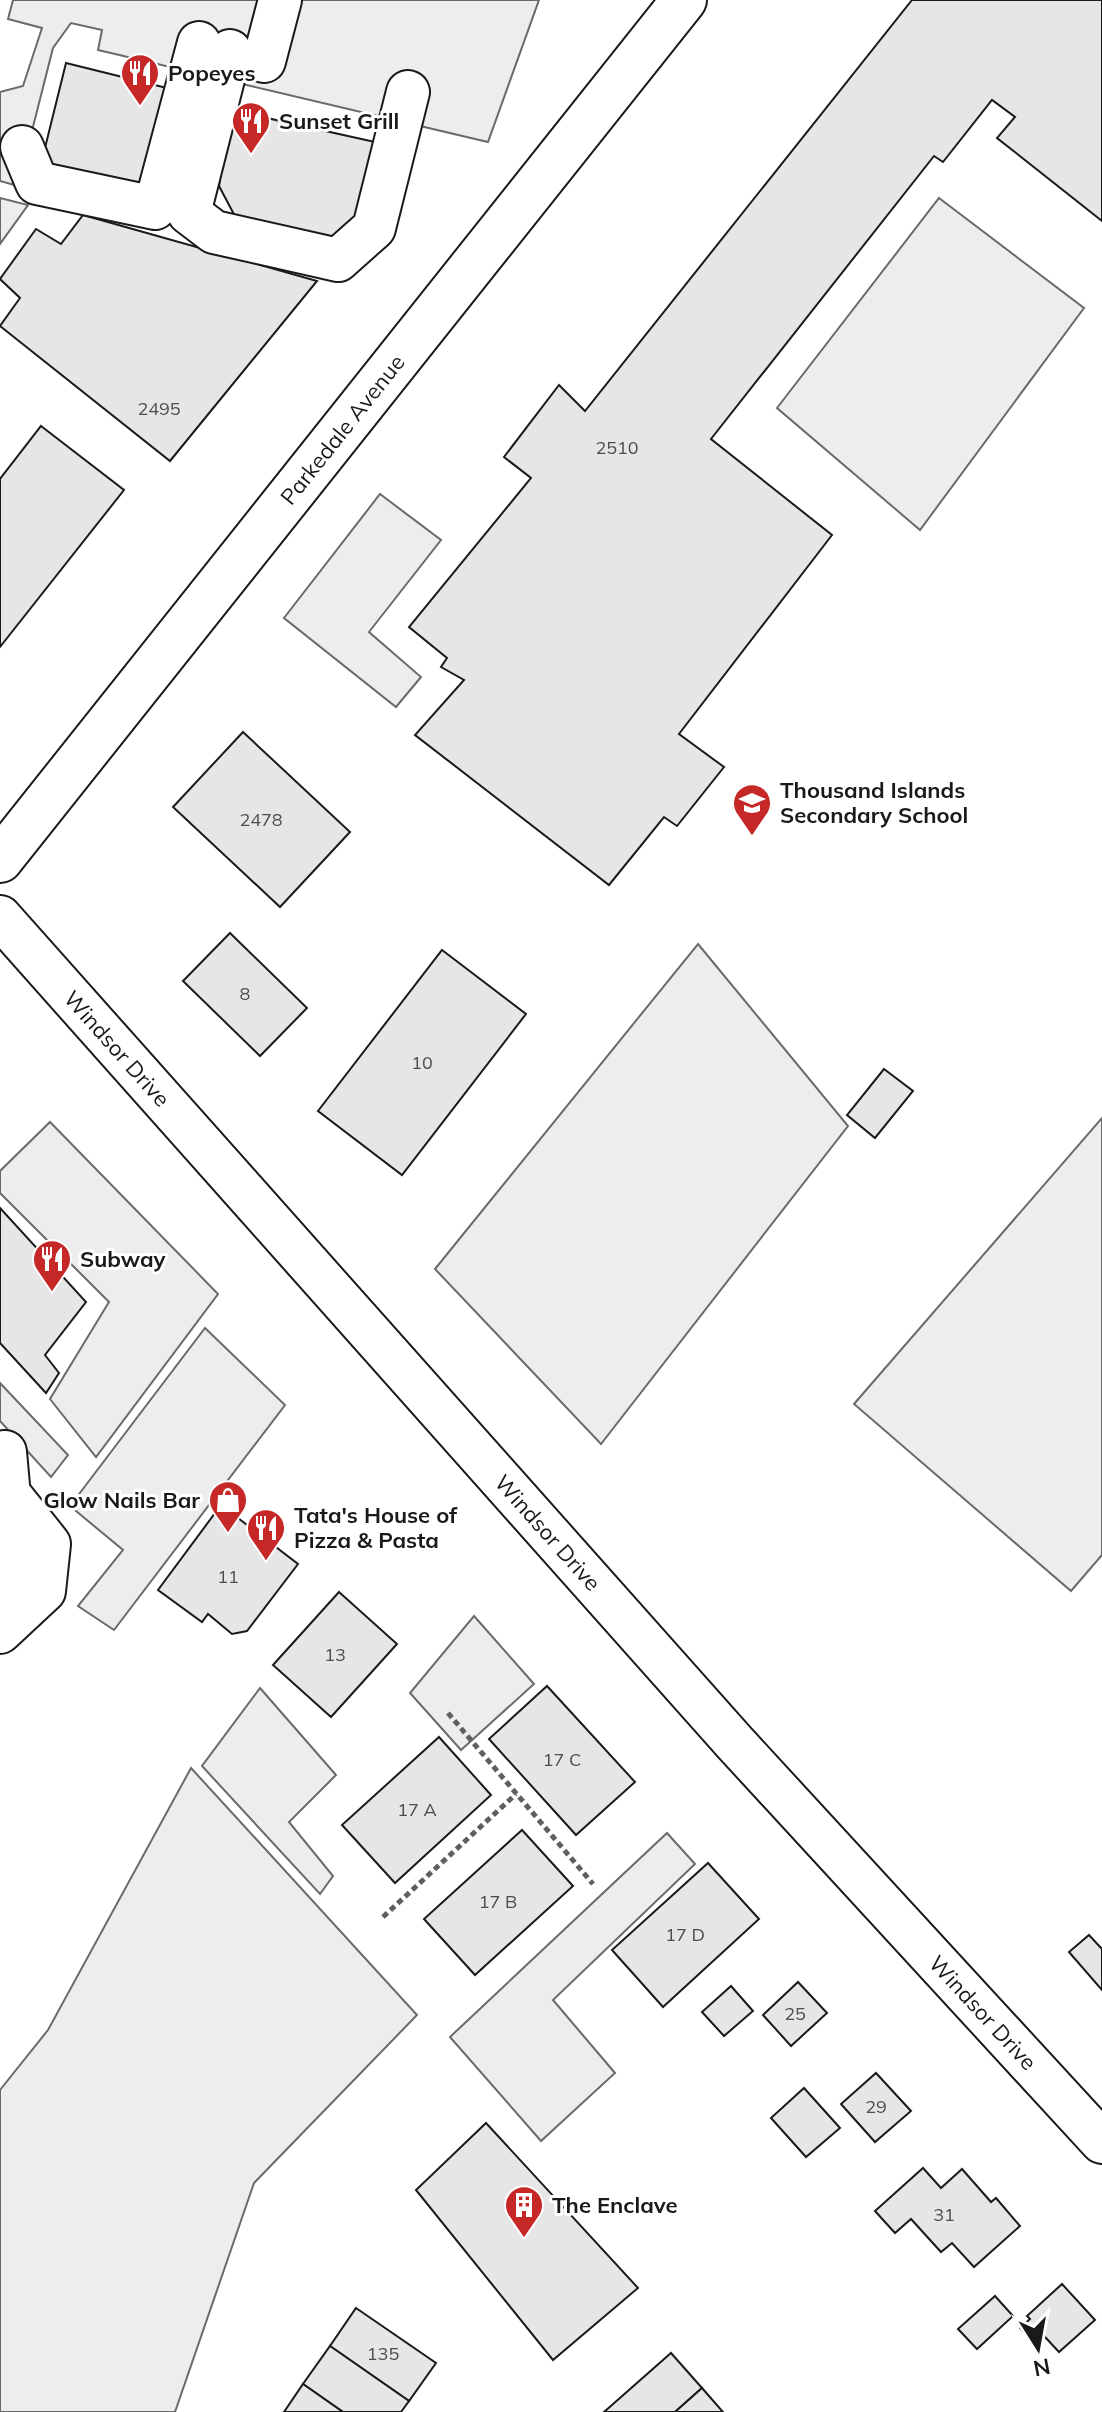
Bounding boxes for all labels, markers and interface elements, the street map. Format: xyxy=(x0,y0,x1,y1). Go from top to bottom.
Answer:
restaurant icon: Popeyes xyxy=(119,52,161,107)
place label: Popeyes xyxy=(168,59,255,87)
restaurant icon: Sunset Grill xyxy=(230,100,272,155)
place label: Sunset Grill xyxy=(279,107,399,135)
street label: Parkedale Avenue xyxy=(274,349,411,510)
house number: 2495 xyxy=(137,397,181,420)
house number: 2510 xyxy=(595,436,639,459)
place label: Thousand Islands Secondary School xyxy=(780,776,968,829)
school or university icon: Thousand Islands Secondary School xyxy=(731,782,773,837)
house number: 2478 xyxy=(239,808,283,831)
house number: 8 xyxy=(240,982,250,1005)
street label: Windsor Drive xyxy=(58,985,176,1112)
house number: 10 xyxy=(411,1051,433,1074)
restaurant icon: Subway xyxy=(31,1238,73,1293)
place label: Subway xyxy=(80,1245,165,1273)
street label: Windsor Drive xyxy=(489,1469,607,1597)
shop icon: Glow Nails Bar xyxy=(207,1479,249,1534)
place label: Glow Nails Bar xyxy=(43,1486,200,1514)
place label: Tata's House of Pizza & Pasta xyxy=(294,1501,458,1554)
restaurant icon: Tata's House of Pizza & Pasta xyxy=(245,1507,287,1562)
house number: 11 xyxy=(217,1565,239,1588)
house number: 13 xyxy=(324,1643,346,1666)
house number: 17 C xyxy=(543,1748,581,1771)
house number: 17 A xyxy=(397,1798,437,1821)
house number: 17 B xyxy=(479,1890,517,1913)
house number: 17 D xyxy=(665,1923,705,1946)
street label: Windsor Drive xyxy=(923,1949,1043,2076)
house number: 25 xyxy=(784,2002,806,2025)
house number: 29 xyxy=(865,2095,887,2118)
building icon: The Enclave xyxy=(503,2184,545,2239)
place label: The Enclave xyxy=(552,2191,678,2219)
house number: 31 xyxy=(933,2203,955,2226)
north arrow xyxy=(998,2308,1078,2388)
house number: 135 xyxy=(367,2342,399,2365)
text: N xyxy=(1031,2352,1053,2383)

